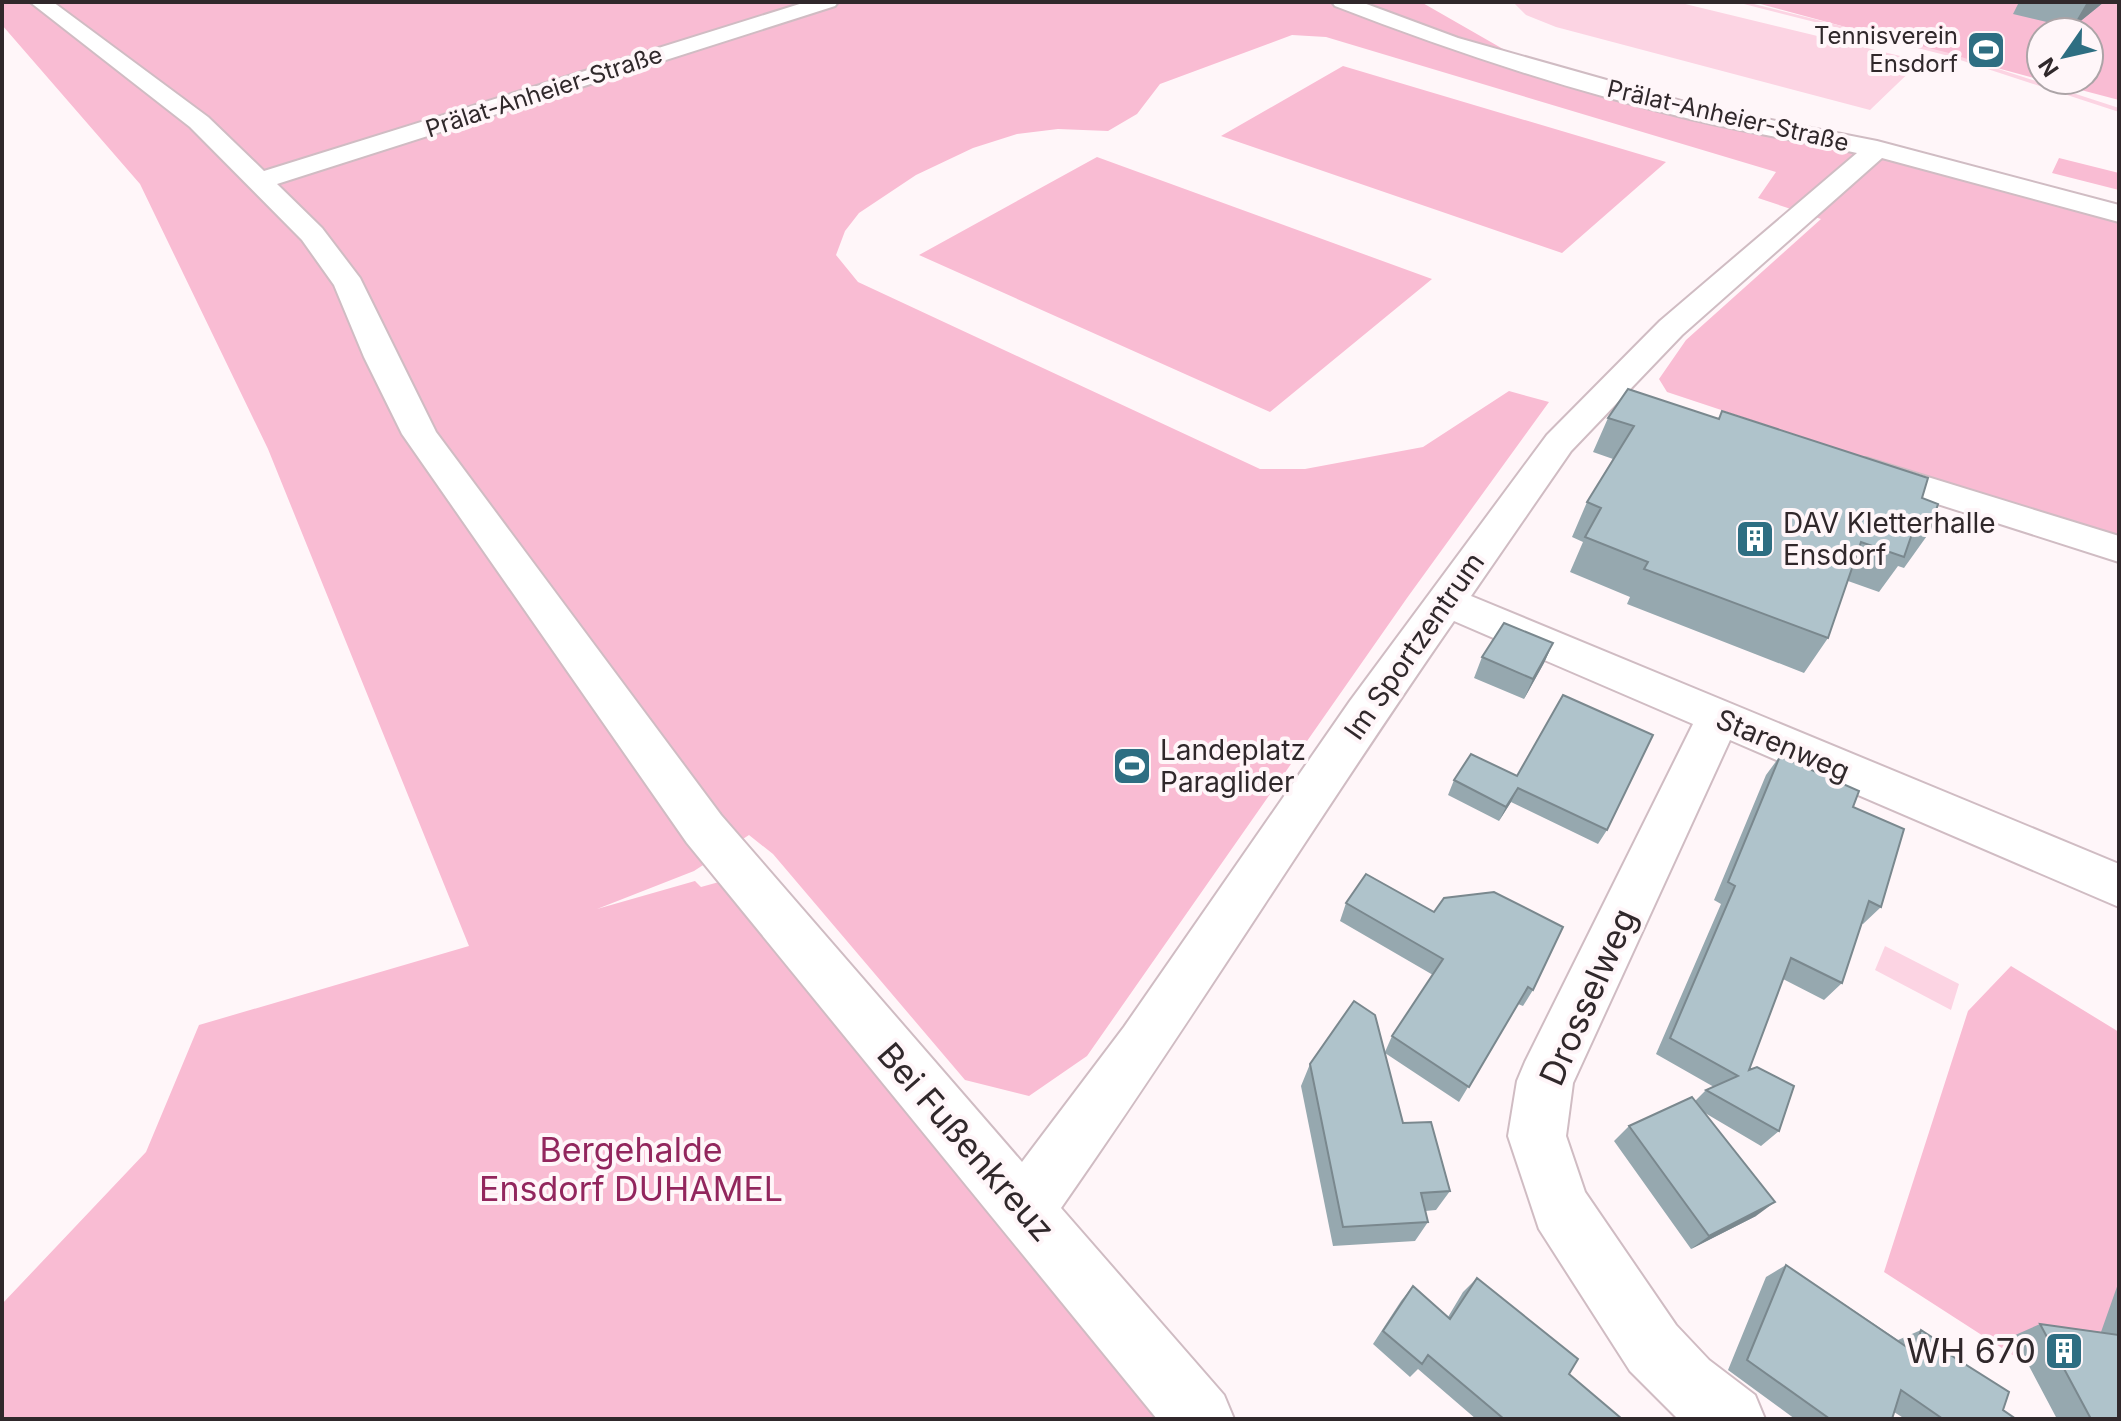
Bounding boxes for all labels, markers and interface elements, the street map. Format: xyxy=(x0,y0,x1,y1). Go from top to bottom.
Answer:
north arrow xyxy=(2025,16,2105,96)
place label: Tennisverein Ensdorf xyxy=(1814,21,1958,78)
sports icon: Tennisverein Ensdorf xyxy=(1965,29,2007,71)
street label: Prälat-Anheier-Straße xyxy=(422,40,666,144)
text: N xyxy=(2033,53,2064,81)
street label: Prälat-Anheier-Straße xyxy=(1604,74,1852,157)
place label: DAV Kletterhalle Ensdorf xyxy=(1783,506,1996,572)
building icon: DAV Kletterhalle Ensdorf xyxy=(1734,518,1776,560)
street label: Im Sportzentrum xyxy=(1337,546,1491,746)
street label: Starenweg xyxy=(1711,702,1855,788)
place label: Landeplatz Paraglider xyxy=(1160,733,1306,799)
sports icon: Landeplatz Paraglider xyxy=(1111,745,1153,787)
street label: Drosselweg xyxy=(1530,902,1645,1091)
street label: Bei Fußenkreuz xyxy=(869,1034,1064,1249)
park label: Bergehalde Ensdorf DUHAMEL xyxy=(479,1129,783,1209)
place label: WH 670 xyxy=(1906,1330,2036,1371)
building icon: WH 670 xyxy=(2043,1330,2085,1372)

